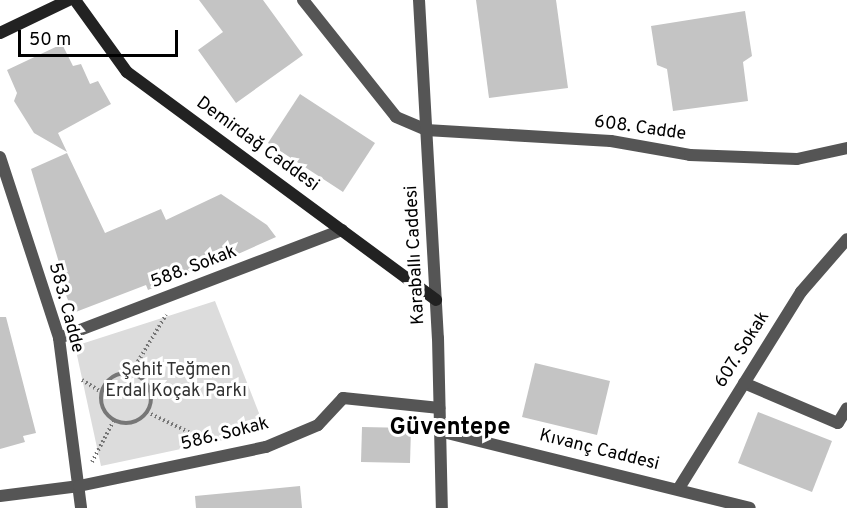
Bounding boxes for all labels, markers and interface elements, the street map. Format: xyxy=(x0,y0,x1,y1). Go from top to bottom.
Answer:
scale bar xyxy=(21,18,182,56)
text: 50 m xyxy=(29,29,71,52)
street label: Demirdağ Caddesi xyxy=(191,93,323,197)
street label: 608. Cadde xyxy=(593,112,687,146)
street label: Karaballı Caddesi xyxy=(402,185,430,325)
street label: 588. Sokak xyxy=(148,242,240,294)
street label: 583. Cadde xyxy=(43,261,87,355)
street label: 607. Sokak xyxy=(711,308,775,392)
park label: Şehit Teğmen Erdal Koçak Parkı xyxy=(105,361,247,404)
street label: 586. Sokak xyxy=(179,414,271,456)
district label: Güventepe xyxy=(389,415,511,443)
street label: Kıvanç Caddesi xyxy=(537,426,661,476)

